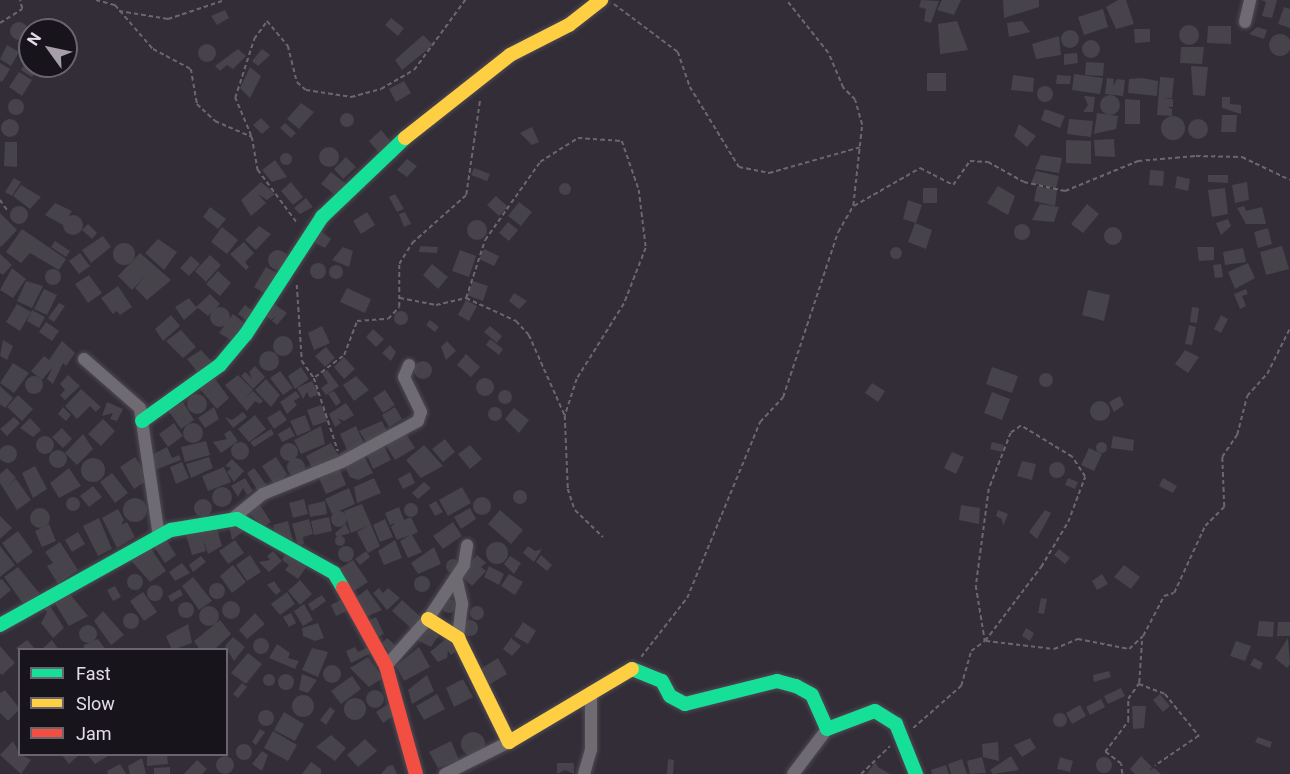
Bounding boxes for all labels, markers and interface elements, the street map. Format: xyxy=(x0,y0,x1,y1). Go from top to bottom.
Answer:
north arrow xyxy=(18,18,78,78)
text: N xyxy=(23,29,45,49)
legend xyxy=(18,648,228,756)
text: Fast xyxy=(76,663,111,684)
text: Slow xyxy=(76,693,115,714)
text: Jam xyxy=(76,723,112,744)

